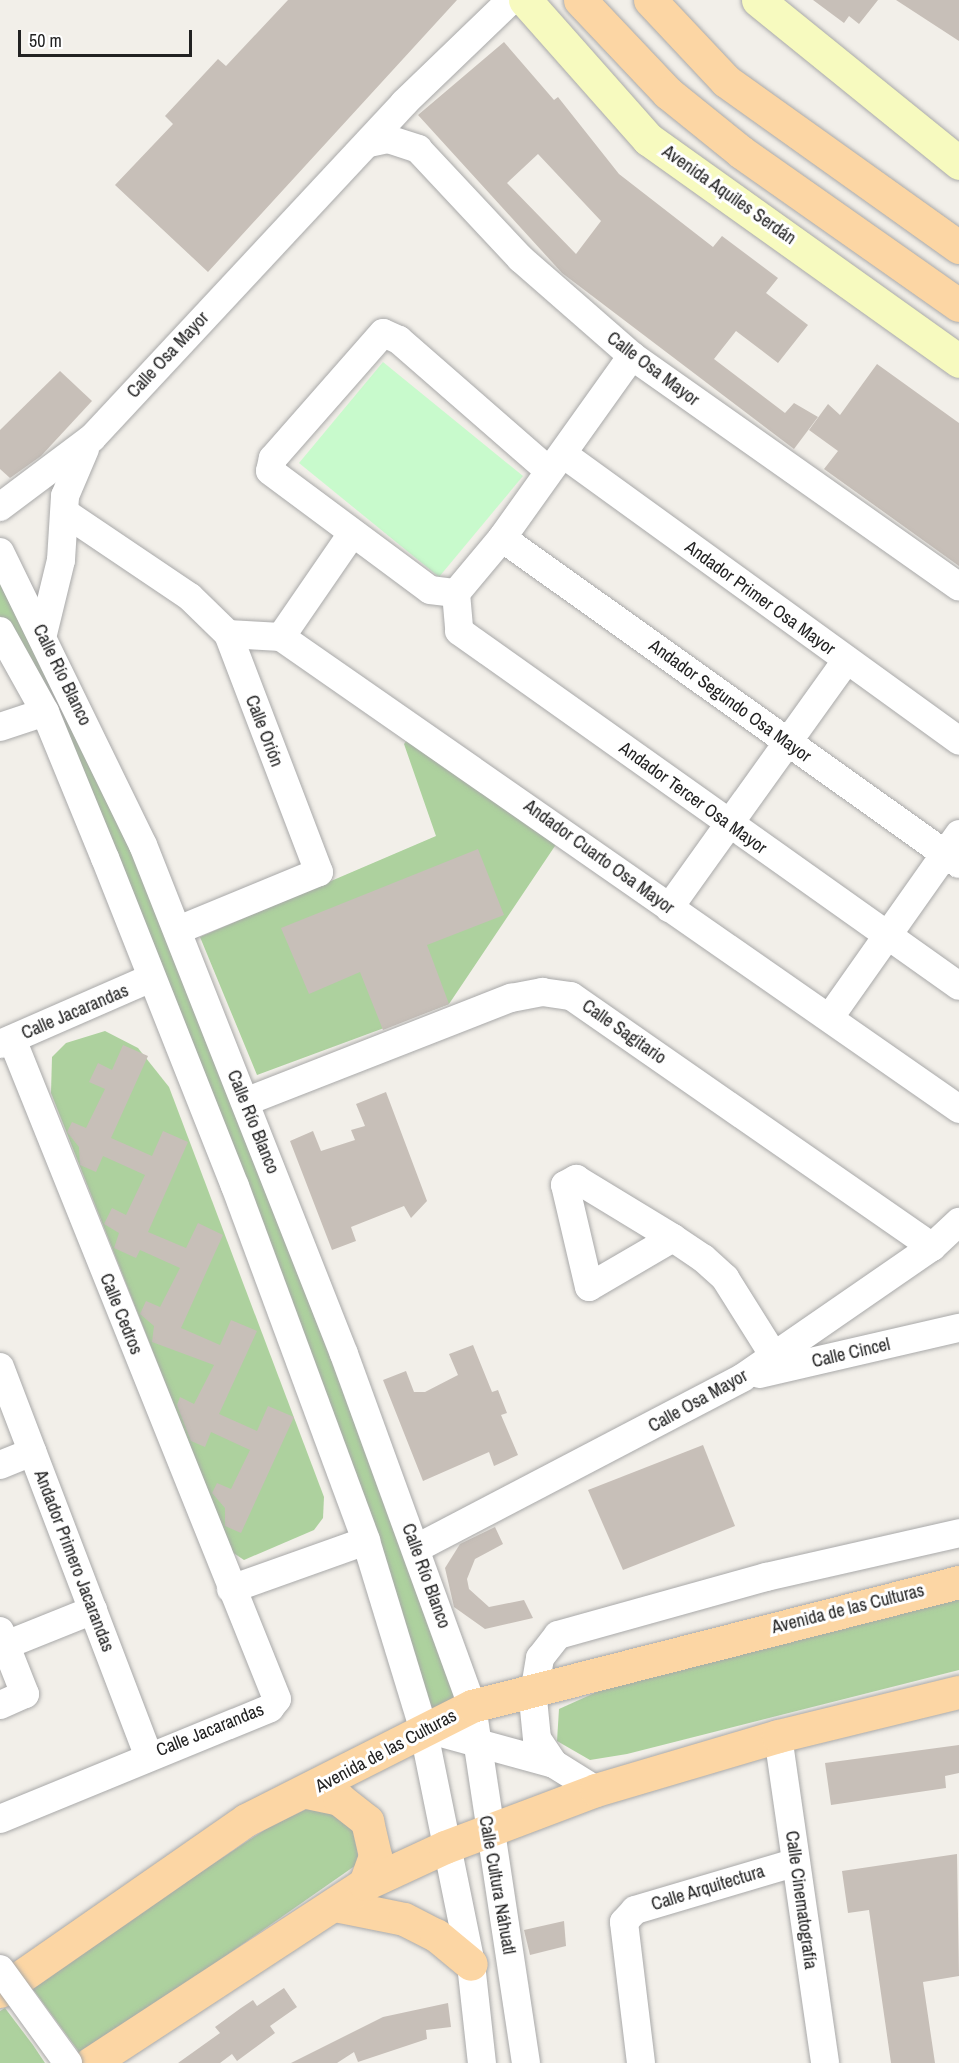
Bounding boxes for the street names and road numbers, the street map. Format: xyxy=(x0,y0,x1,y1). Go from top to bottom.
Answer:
street label: Avenida Aquiles Serdán xyxy=(658,141,800,249)
street label: Calle Osa Mayor xyxy=(123,307,213,403)
street label: Calle Osa Mayor xyxy=(603,327,703,411)
street label: Andador Primer Osa Mayor xyxy=(681,536,839,660)
street label: Calle Río Blanco xyxy=(28,621,96,729)
street label: Andador Segundo Osa Mayor xyxy=(645,635,815,767)
street label: Calle Orión xyxy=(241,692,287,770)
street label: Andador Tercer Osa Mayor xyxy=(615,737,771,859)
street label: Andador Cuarto Osa Mayor xyxy=(520,795,678,919)
street label: Calle Jacarandas xyxy=(18,980,132,1044)
street label: Calle Sagitario xyxy=(578,995,670,1069)
street label: Calle Río Blanco xyxy=(222,1067,284,1177)
street label: Calle Cedros xyxy=(95,1270,147,1358)
street label: Calle Cincel xyxy=(810,1334,892,1372)
street label: Calle Osa Mayor xyxy=(645,1365,751,1437)
street label: Andador Primero Jacarandas xyxy=(29,1467,119,1655)
street label: Calle Río Blanco xyxy=(397,1521,455,1631)
street label: Avenida de las Culturas xyxy=(769,1580,927,1638)
street label: Calle Jacarandas xyxy=(153,1699,267,1761)
street label: Avenida de las Culturas xyxy=(312,1705,460,1797)
street label: Calle Cultura Náhuatl xyxy=(474,1814,520,1956)
street label: Calle Cinematografía xyxy=(781,1829,821,1971)
street label: Calle Arquitectura xyxy=(648,1860,768,1916)

